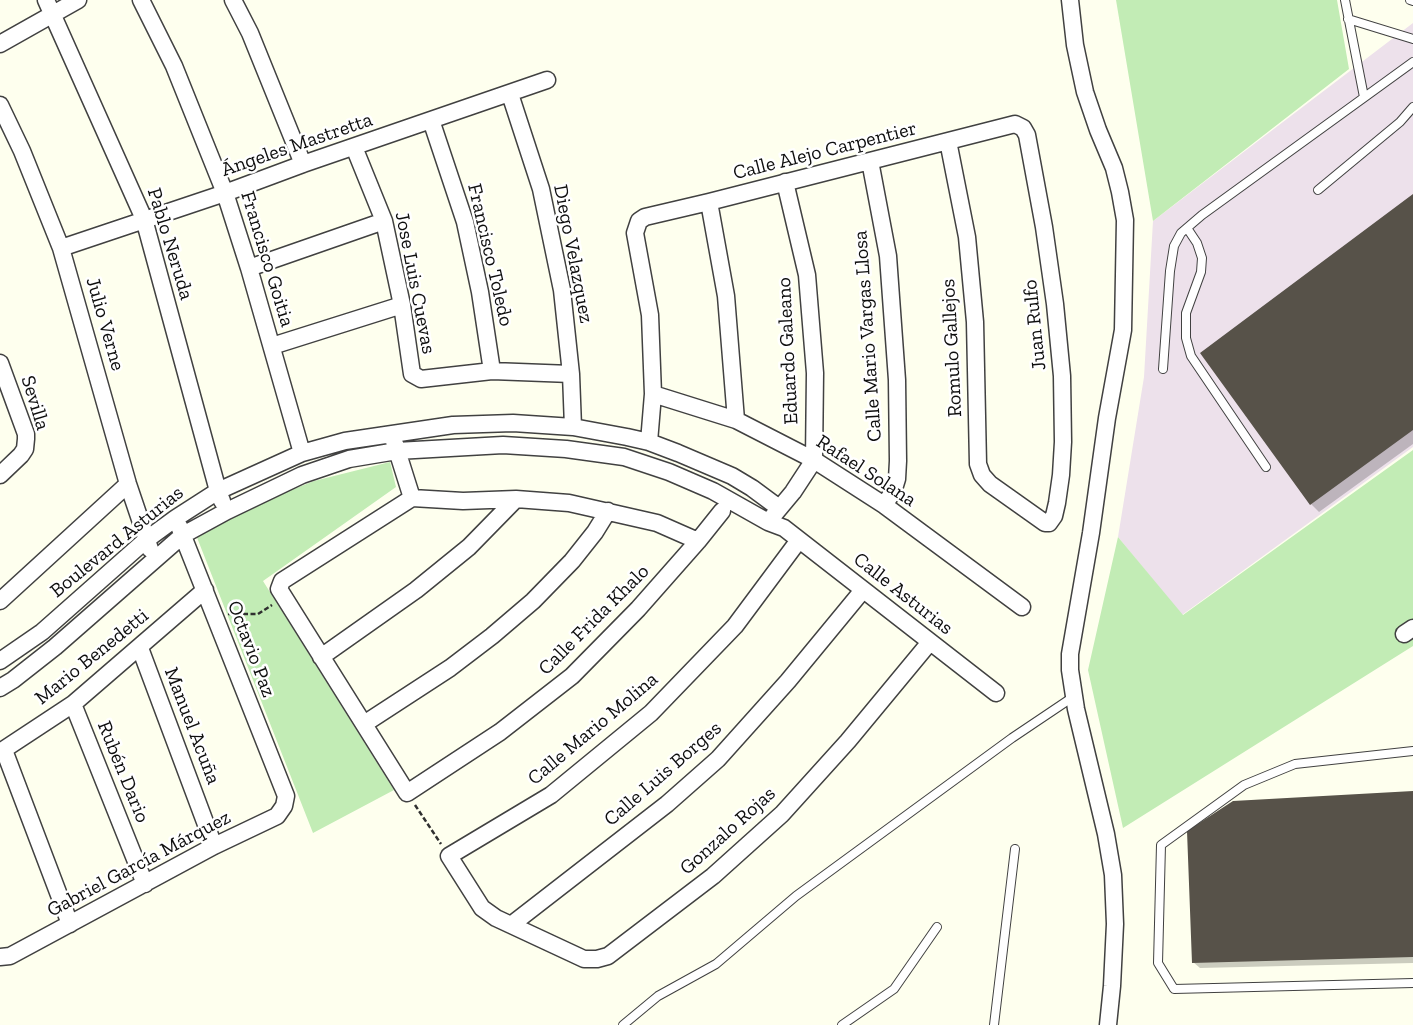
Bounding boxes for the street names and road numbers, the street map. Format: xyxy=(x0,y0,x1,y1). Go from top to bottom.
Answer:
street label: Ángeles Mastretta xyxy=(218,108,376,182)
street label: Calle Alejo Carpentier xyxy=(731,117,919,185)
street label: Francisco Toledo xyxy=(462,181,518,329)
street label: Diego Velazquez xyxy=(548,183,598,325)
street label: Pablo Neruda xyxy=(142,185,198,303)
street label: Francisco Goitia xyxy=(235,188,299,330)
street label: Jose Luis Cuevas xyxy=(389,210,441,356)
street label: Calle Mario Vargas Llosa xyxy=(849,230,887,442)
street label: Julio Verne xyxy=(80,275,130,373)
street label: Eduardo Galeano xyxy=(772,277,804,425)
street label: Romulo Gallejos xyxy=(936,278,968,418)
street label: Juan Rulfo xyxy=(1018,279,1052,371)
street label: Sevilla xyxy=(15,373,55,433)
street label: Rafael Solana xyxy=(812,430,920,512)
street label: Boulevard Asturias xyxy=(46,481,188,603)
street label: Calle Asturias xyxy=(848,548,958,640)
street label: Calle Frida Khalo xyxy=(534,560,654,680)
street label: Octavio Paz xyxy=(222,597,280,701)
street label: Mario Benedetti xyxy=(30,604,154,710)
street label: Manuel Acuña xyxy=(159,664,225,788)
street label: Calle Mario Molina xyxy=(523,668,663,790)
street label: Calle Luis Borges xyxy=(599,716,727,832)
street label: Rubén Dario xyxy=(92,718,154,826)
street label: Gonzalo Rojas xyxy=(675,782,781,880)
street label: Gabriel García Márquez xyxy=(43,805,235,923)

